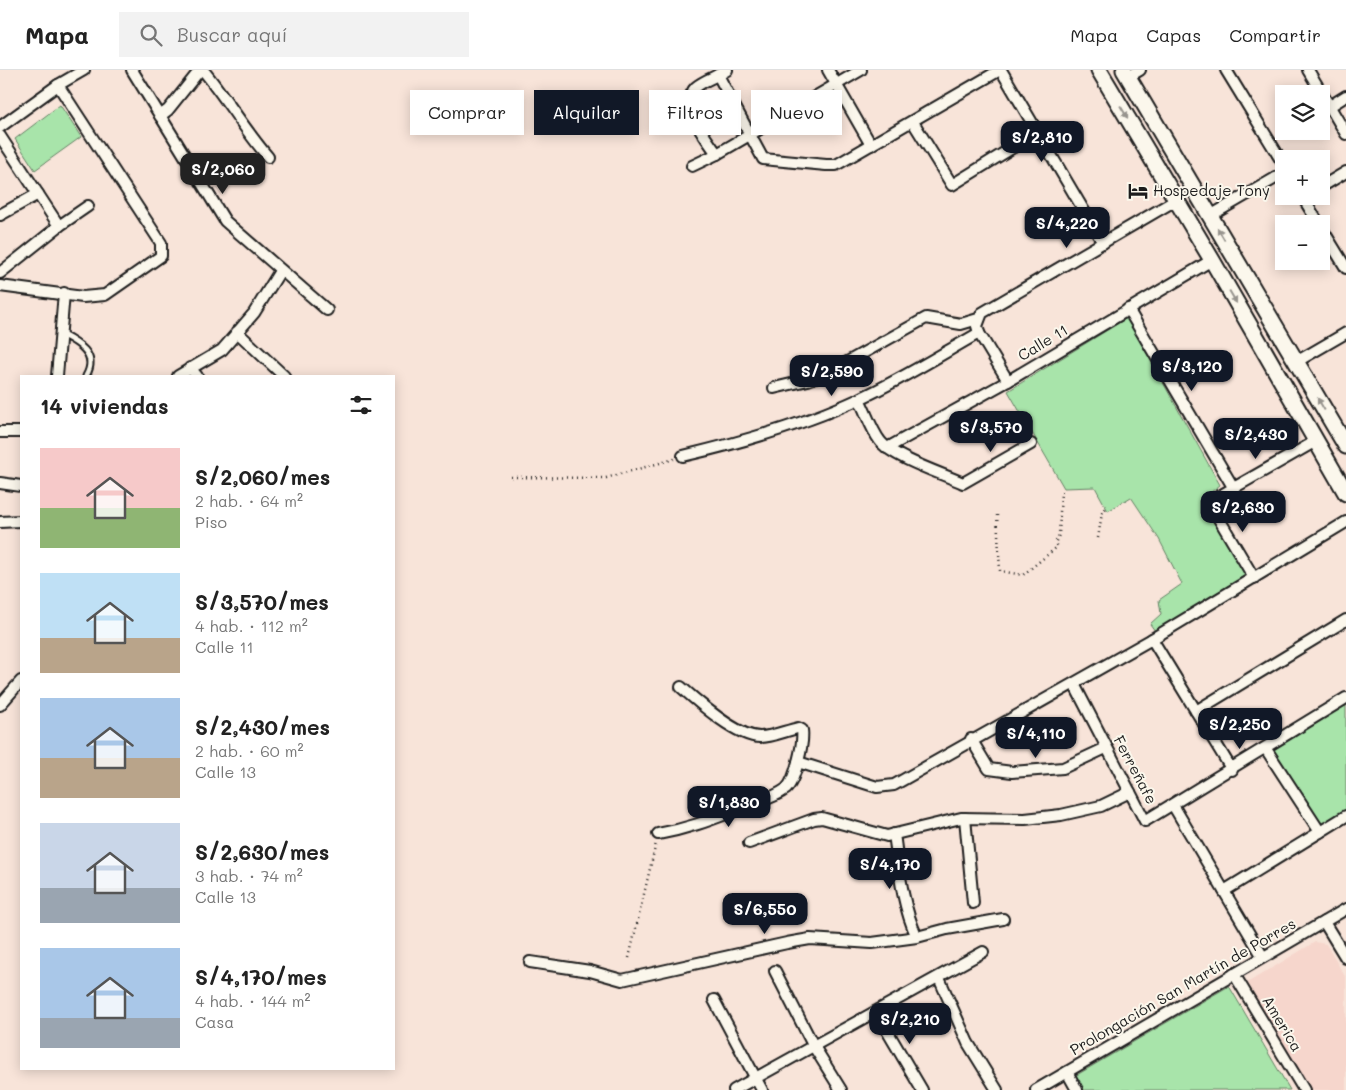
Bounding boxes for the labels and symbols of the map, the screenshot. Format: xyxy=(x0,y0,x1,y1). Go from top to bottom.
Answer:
one-way arrow xyxy=(1120,104,1128,119)
pin: S/2,810 xyxy=(996,121,1088,163)
pin: S/2,060 xyxy=(177,152,269,195)
hotel icon: Hospedaje Tony xyxy=(1127,180,1149,202)
place label: Hospedaje Tony xyxy=(1153,180,1270,200)
pin: S/4,220 xyxy=(1021,206,1113,249)
one-way arrow xyxy=(1216,228,1225,241)
one-way arrow xyxy=(1229,291,1238,304)
street label: Calle 11 xyxy=(1014,319,1071,365)
pin: S/3,120 xyxy=(1146,350,1238,392)
pin: S/2,590 xyxy=(786,354,878,397)
one-way arrow xyxy=(1317,398,1326,411)
pin: S/3,570 xyxy=(945,410,1037,453)
pin: S/2,430 xyxy=(1210,418,1302,460)
pin: S/2,630 xyxy=(1197,490,1289,533)
pin: S/2,250 xyxy=(1194,708,1286,750)
pin: S/4,110 xyxy=(990,716,1082,759)
street label: Ferreñafe xyxy=(1109,732,1162,807)
pin: S/1,830 xyxy=(683,786,775,828)
pin: S/4,170 xyxy=(844,848,936,890)
pin: S/6,550 xyxy=(719,892,811,935)
street label: Prolongación San Martín de Porres xyxy=(1066,913,1299,1059)
street label: America xyxy=(1258,992,1307,1055)
pin: S/2,210 xyxy=(864,1002,956,1045)

